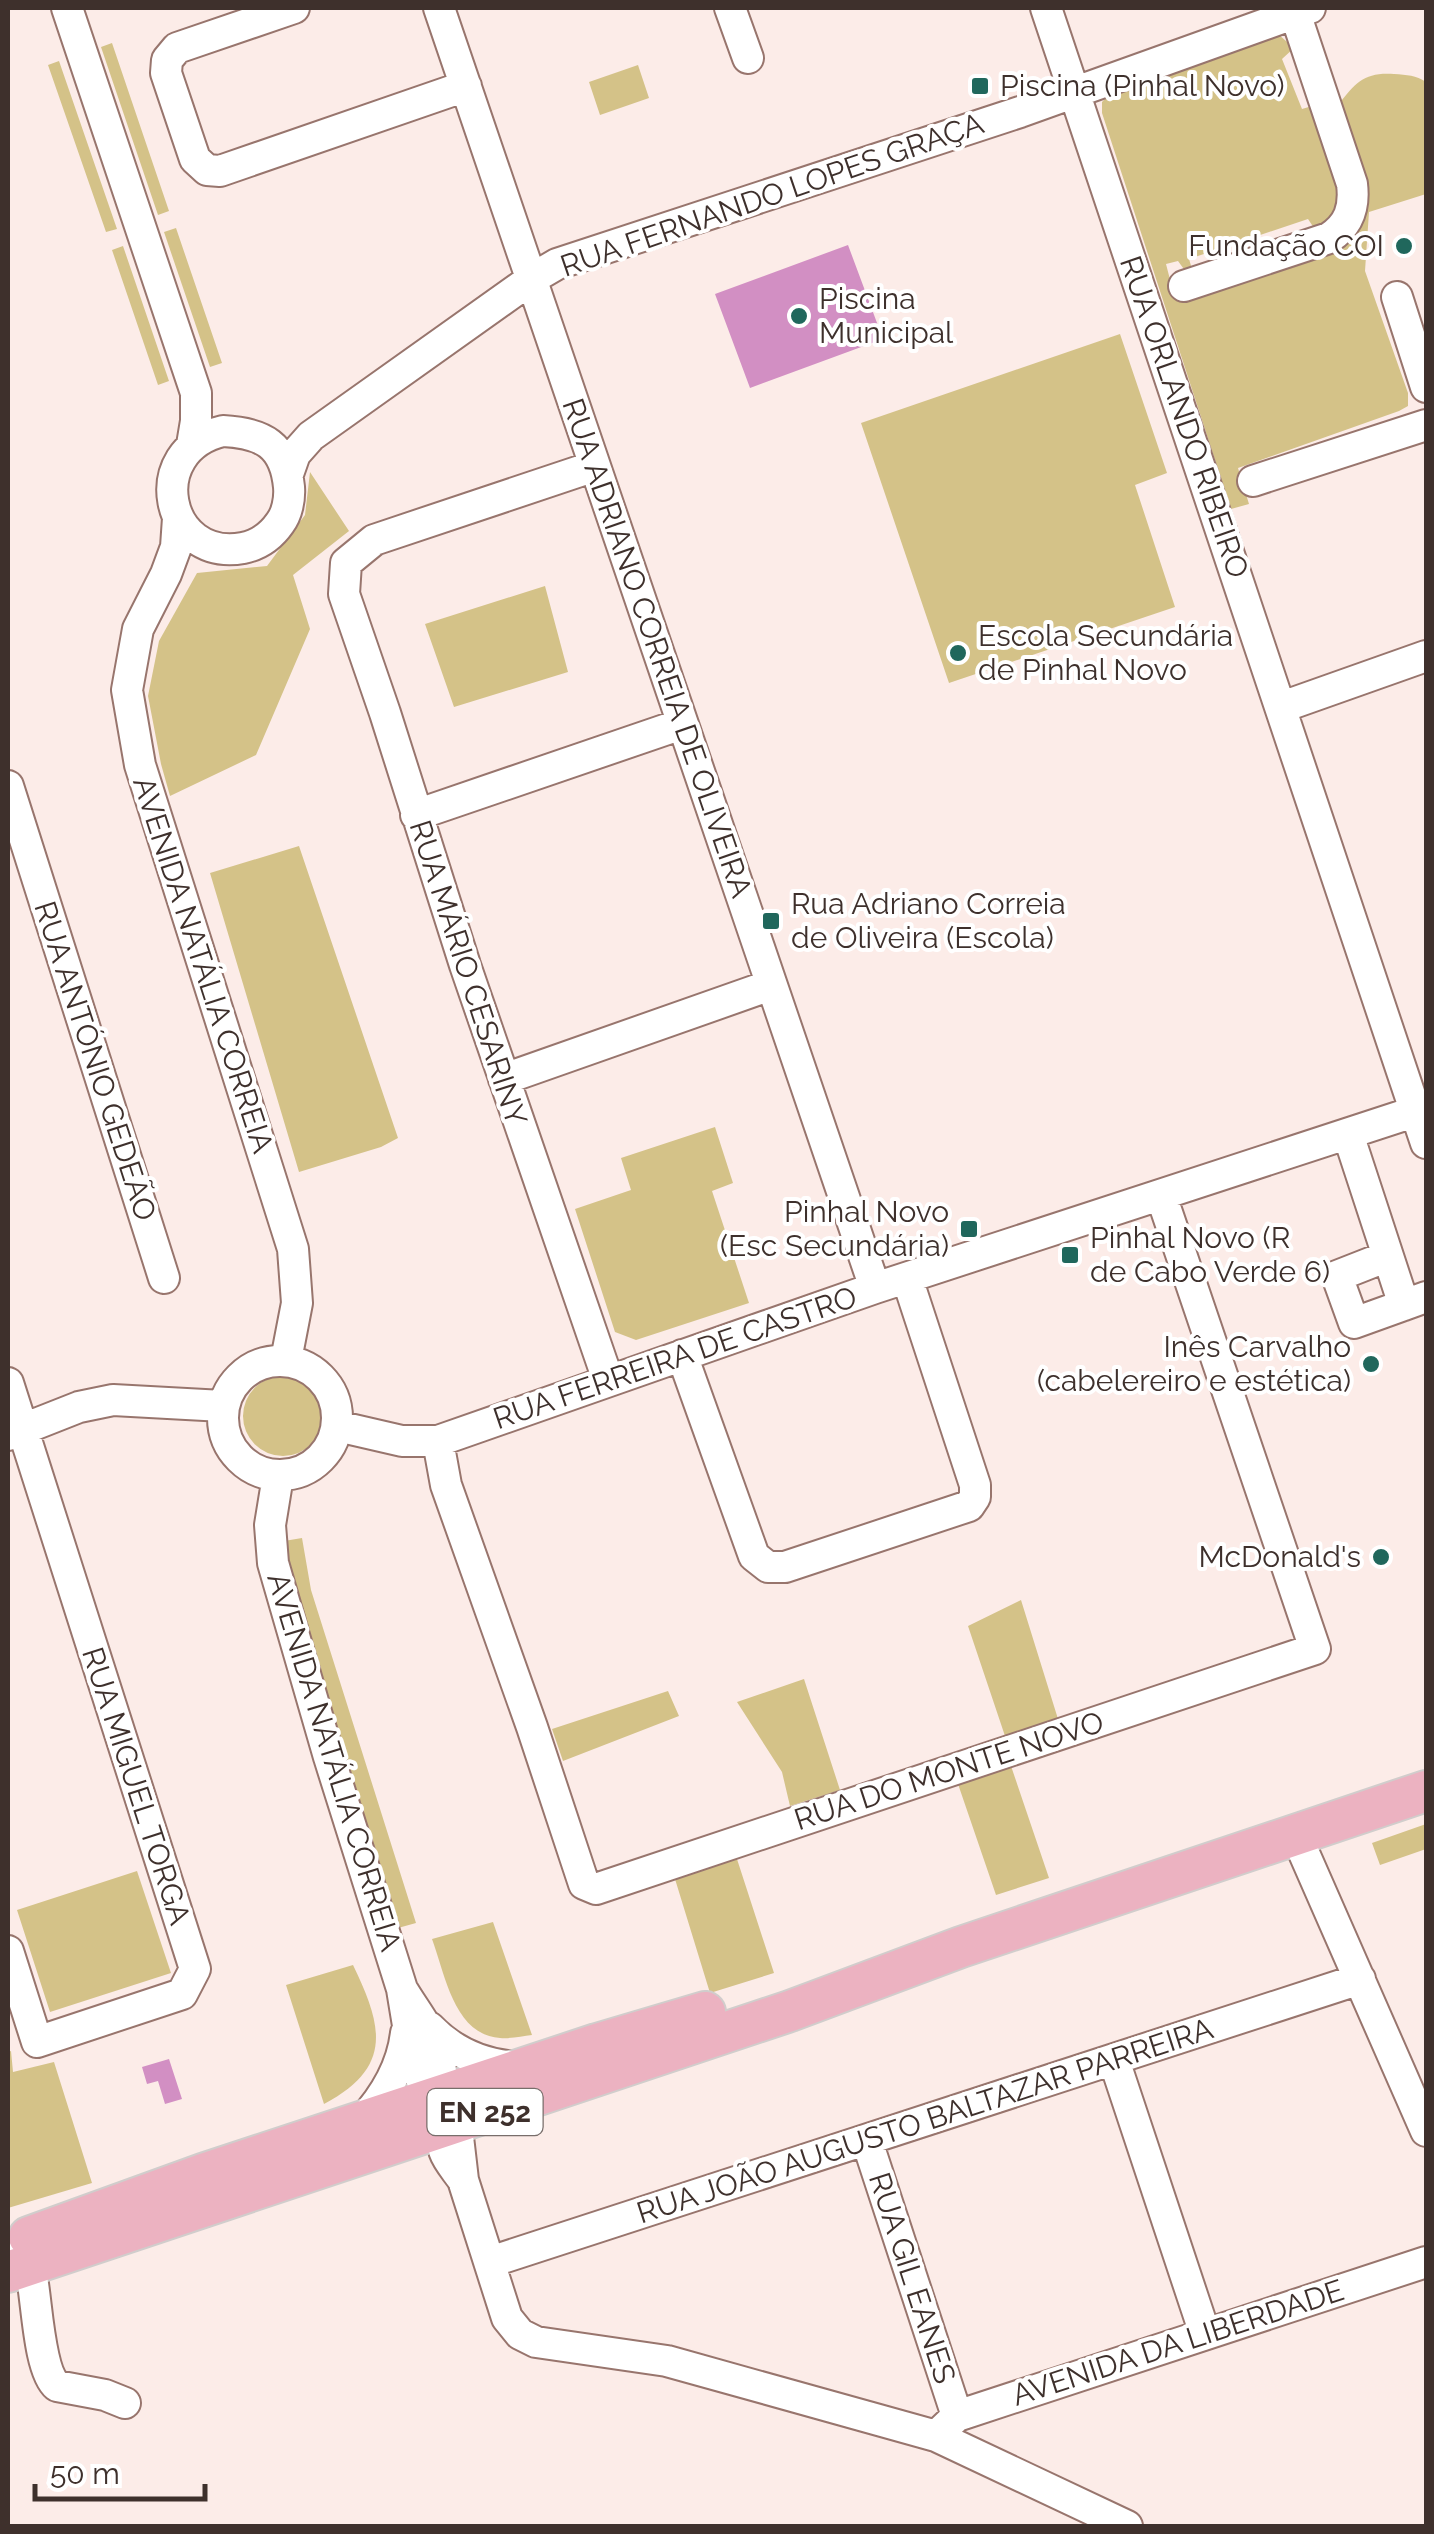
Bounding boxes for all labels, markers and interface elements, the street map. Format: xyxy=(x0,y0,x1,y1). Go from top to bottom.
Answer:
place label: Piscina (Pinhal Novo) xyxy=(1000,68,1285,103)
marker: Piscina (Pinhal Novo) xyxy=(969,75,991,97)
street label: RUA FERNANDO LOPES GRAÇA xyxy=(556,106,988,284)
place label: Fundação COI xyxy=(1188,228,1384,263)
marker: Fundação COI xyxy=(1393,235,1415,257)
street label: RUA ORLANDO RIBEIRO xyxy=(1113,251,1256,582)
place label: Piscina Municipal xyxy=(819,281,954,350)
marker: Piscina Municipal xyxy=(788,305,810,327)
street label: RUA ADRIANO CORREIA DE OLIVEIRA xyxy=(555,394,760,902)
place label: Escola Secundária de Pinhal Novo xyxy=(978,618,1233,687)
marker: Escola Secundária de Pinhal Novo xyxy=(947,642,969,664)
street label: AVENIDA NATÁLIA CORREIA xyxy=(126,772,281,1157)
street label: RUA MÁRIO CESARINY xyxy=(403,816,535,1130)
place label: Rua Adriano Correia de Oliveira (Escola) xyxy=(791,886,1066,955)
street label: RUA ANTÓNIO GEDEÃO xyxy=(27,897,164,1225)
marker: Rua Adriano Correia de Oliveira (Escola) xyxy=(760,910,782,932)
place label: Pinhal Novo (Esc Secundária) xyxy=(720,1194,949,1263)
marker: Pinhal Novo (Esc Secundária) xyxy=(958,1218,980,1240)
place label: Pinhal Novo (R de Cabo Verde 6) xyxy=(1090,1220,1330,1289)
marker: Pinhal Novo (R de Cabo Verde 6) xyxy=(1059,1244,1081,1266)
street label: RUA FERREIRA DE CASTRO xyxy=(489,1279,861,1436)
place label: Inês Carvalho (cabelereiro e estética) xyxy=(1037,1329,1351,1398)
marker: Inês Carvalho (cabelereiro e estética) xyxy=(1360,1353,1382,1375)
place label: McDonald's xyxy=(1198,1539,1361,1574)
marker: McDonald's xyxy=(1370,1546,1392,1568)
street label: AVENIDA NATÁLIA CORREIA xyxy=(260,1569,409,1955)
street label: RUA MIGUEL TORGA xyxy=(75,1643,198,1929)
street label: RUA DO MONTE NOVO xyxy=(790,1704,1108,1837)
street label: RUA JOÃO AUGUSTO BALTAZAR PARREIRA xyxy=(632,2011,1217,2230)
road number: EN 252 xyxy=(428,2089,542,2135)
street label: RUA GIL EANES xyxy=(862,2168,963,2388)
street label: AVENIDA DA LIBERDADE xyxy=(1008,2272,1348,2413)
scale bar xyxy=(35,2439,205,2501)
text: 50 m xyxy=(50,2456,120,2491)

